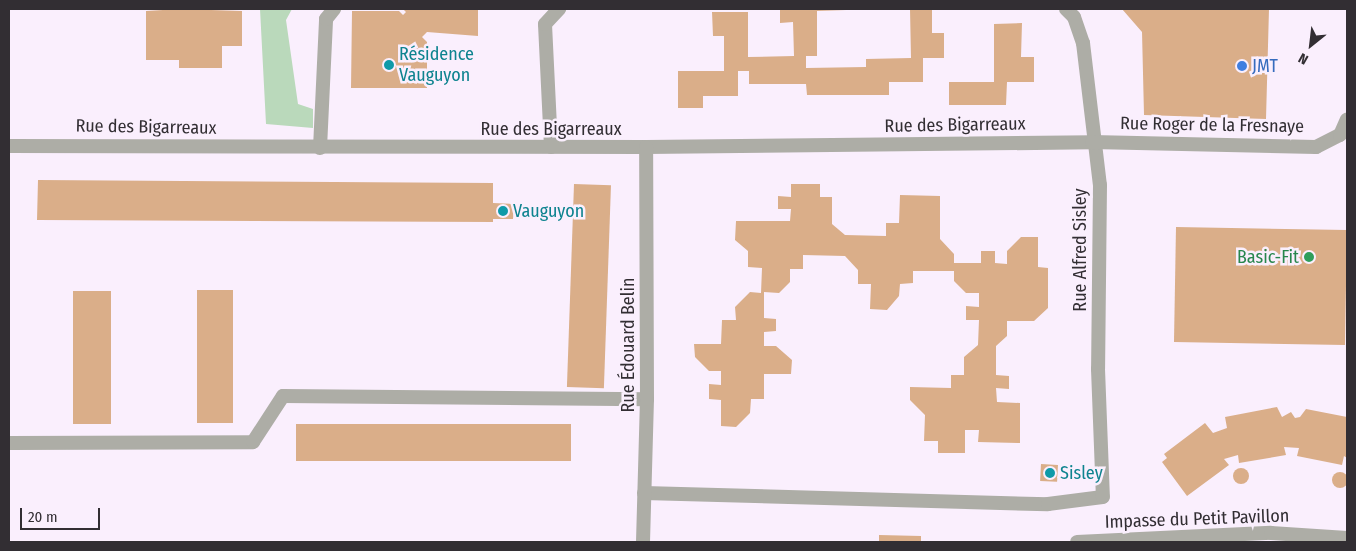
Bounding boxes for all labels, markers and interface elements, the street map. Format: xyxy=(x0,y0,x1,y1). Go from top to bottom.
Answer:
north arrow xyxy=(1286,20,1336,70)
place label: Résidence Vauguyon xyxy=(399,44,474,86)
text: N xyxy=(1296,49,1311,68)
place label: JMT xyxy=(1252,55,1278,77)
marker: Résidence Vauguyon xyxy=(383,59,395,71)
marker: JMT xyxy=(1236,60,1248,72)
street label: Rue des Bigarreaux xyxy=(884,113,1026,137)
street label: Rue Roger de la Fresnaye xyxy=(1120,113,1304,137)
street label: Rue des Bigarreaux xyxy=(75,115,217,139)
street label: Rue des Bigarreaux xyxy=(480,118,622,140)
street label: Rue Alfred Sisley xyxy=(1069,188,1091,312)
place label: Vauguyon xyxy=(513,200,584,222)
marker: Vauguyon xyxy=(497,205,509,217)
place label: Basic-Fit xyxy=(1237,246,1299,268)
marker: Basic-Fit xyxy=(1303,251,1315,263)
street label: Rue Édouard Belin xyxy=(617,278,639,412)
place label: Sisley xyxy=(1060,462,1103,484)
marker: Sisley xyxy=(1044,467,1056,479)
scale bar xyxy=(22,498,102,530)
street label: Impasse du Petit Pavillon xyxy=(1104,505,1290,533)
text: 20 m xyxy=(28,508,58,526)

